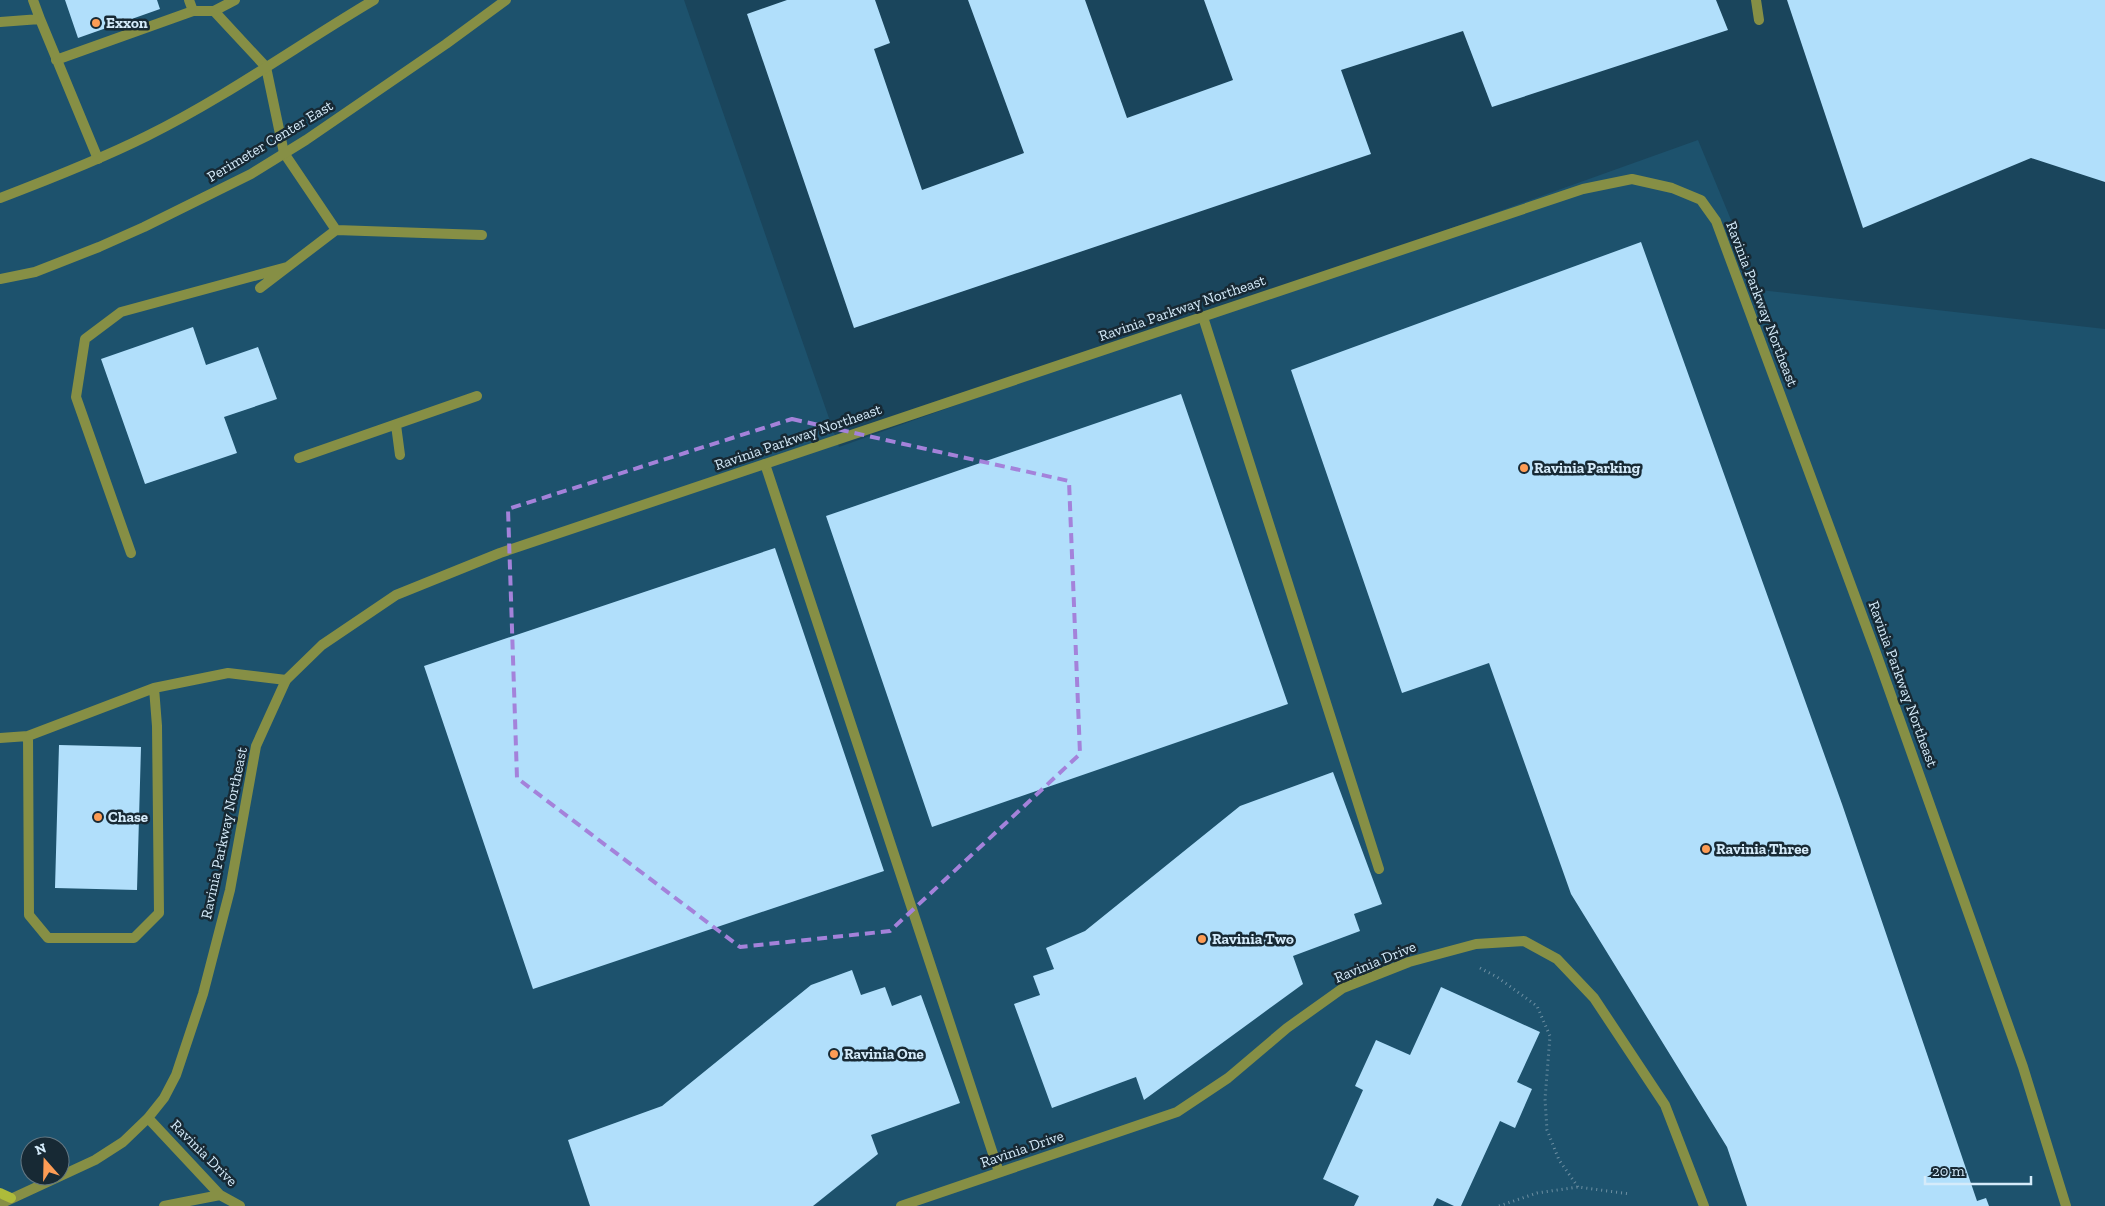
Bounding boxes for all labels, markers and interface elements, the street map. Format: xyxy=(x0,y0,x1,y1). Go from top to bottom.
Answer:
place label: Exxon xyxy=(106,14,148,32)
marker: Exxon xyxy=(90,17,102,29)
street label: Perimeter Center East xyxy=(204,96,337,186)
street label: Ravinia Parkway Northeast xyxy=(1722,219,1802,390)
street label: Ravinia Parkway Northeast xyxy=(1096,271,1268,345)
street label: Ravinia Parkway Northeast xyxy=(712,400,884,474)
place label: Ravinia Parking xyxy=(1534,459,1641,477)
marker: Ravinia Parking xyxy=(1518,462,1530,474)
street label: Ravinia Parkway Northeast xyxy=(1865,598,1942,770)
street label: Ravinia Parkway Northeast xyxy=(197,745,251,921)
place label: Chase xyxy=(108,808,148,826)
marker: Chase xyxy=(92,811,104,823)
place label: Ravinia Three xyxy=(1716,840,1809,858)
marker: Ravinia Three xyxy=(1700,843,1712,855)
place label: Ravinia Two xyxy=(1212,930,1294,948)
marker: Ravinia Two xyxy=(1196,933,1208,945)
street label: Ravinia Drive xyxy=(1331,937,1419,987)
place label: Ravinia One xyxy=(844,1045,924,1063)
marker: Ravinia One xyxy=(828,1048,840,1060)
street label: Ravinia Drive xyxy=(167,1116,241,1190)
street label: Ravinia Drive xyxy=(978,1126,1066,1172)
north arrow xyxy=(20,1136,70,1186)
text: N xyxy=(33,1139,49,1159)
scale bar xyxy=(1925,1154,2031,1186)
text: 20 m xyxy=(1932,1162,1965,1180)

